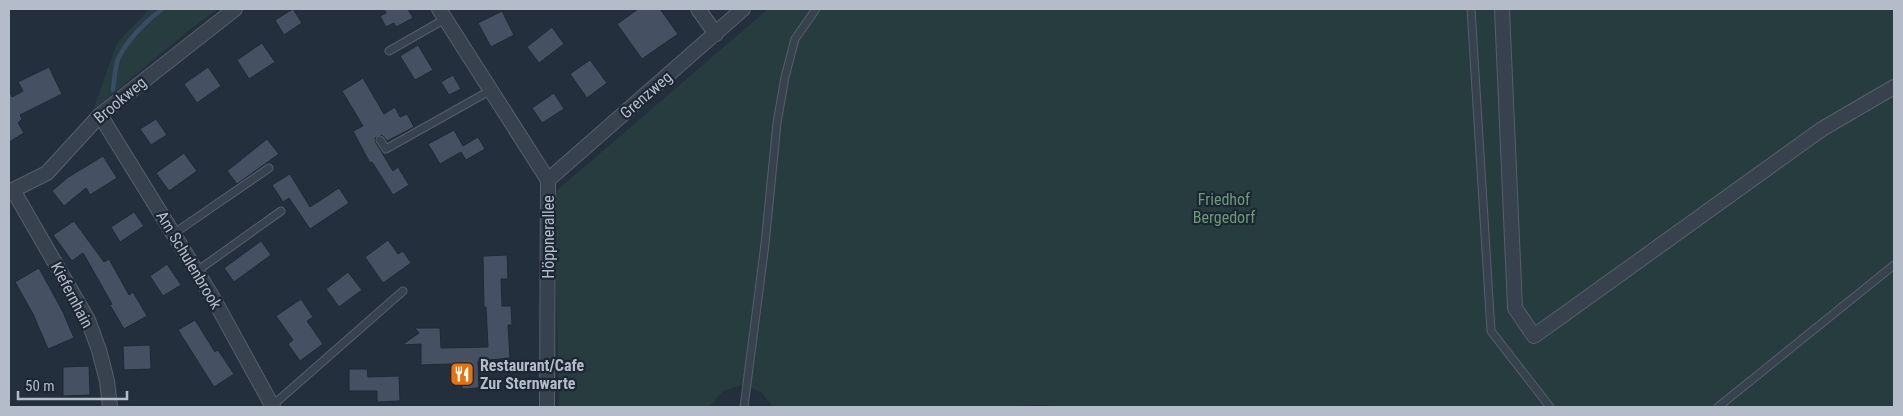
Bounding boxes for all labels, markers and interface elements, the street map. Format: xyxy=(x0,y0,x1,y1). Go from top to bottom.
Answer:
street label: Grenzweg xyxy=(616,67,676,123)
street label: Brookweg xyxy=(90,73,150,127)
park label: Friedhof Bergedorf xyxy=(1193,190,1255,227)
street label: Höppnerallee xyxy=(539,195,558,279)
street label: Am Schulenbrook xyxy=(152,208,226,313)
street label: Kiefernhain xyxy=(47,259,97,331)
place label: Restaurant/Cafe Zur Sternwarte xyxy=(480,356,584,393)
restaurant icon: Restaurant/Cafe Zur Sternwarte xyxy=(449,361,475,387)
scale bar xyxy=(18,368,126,400)
text: 50 m xyxy=(25,377,55,395)

